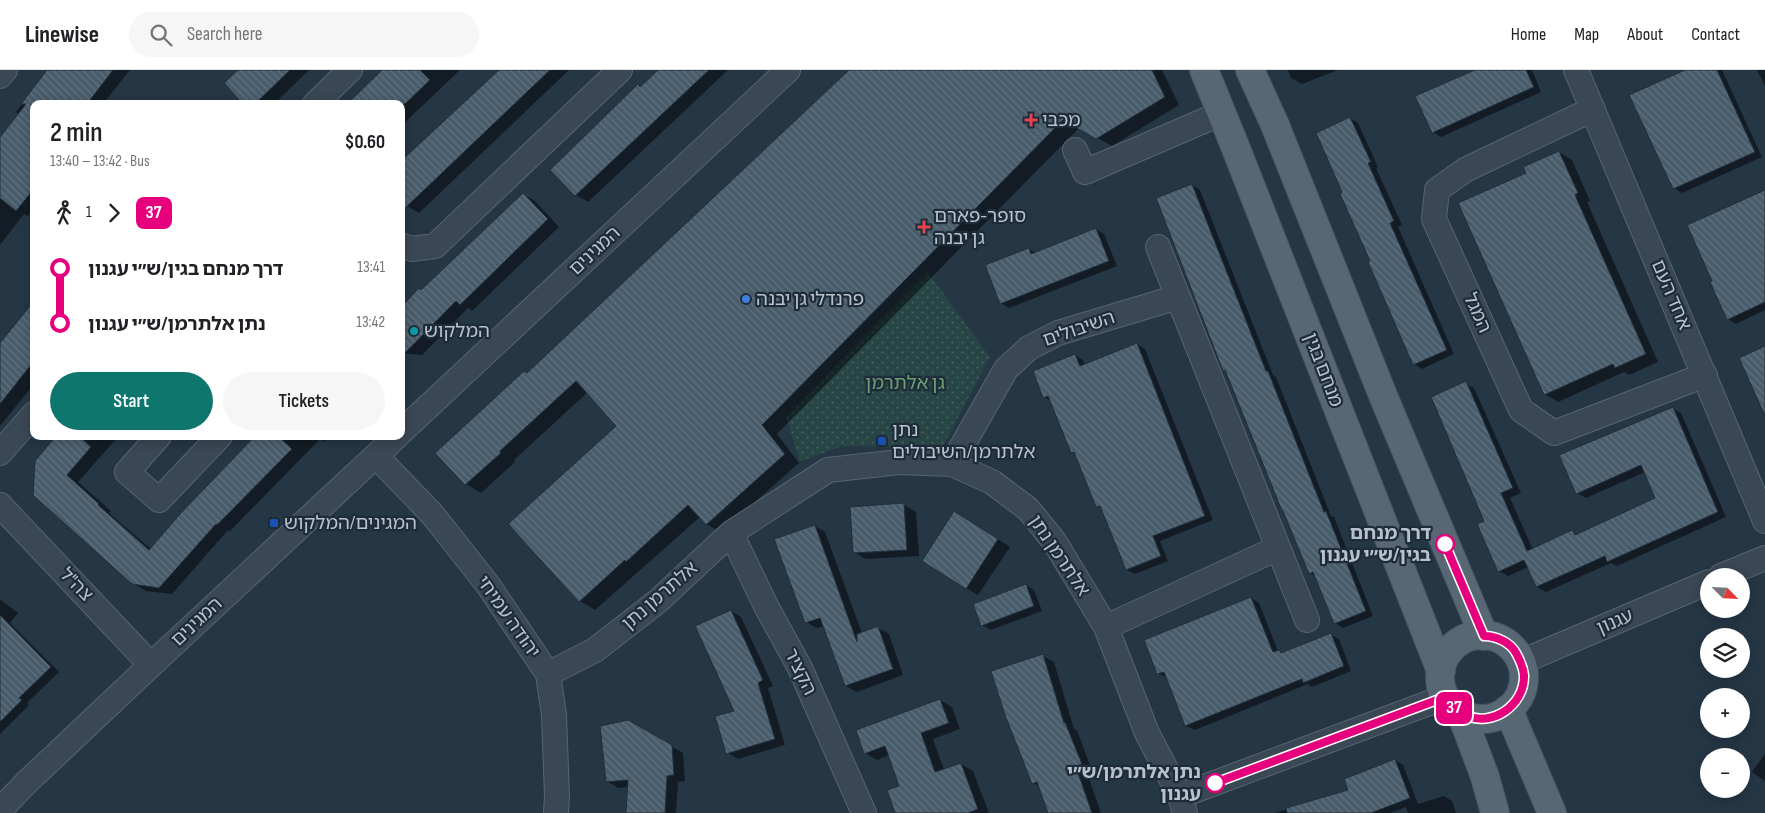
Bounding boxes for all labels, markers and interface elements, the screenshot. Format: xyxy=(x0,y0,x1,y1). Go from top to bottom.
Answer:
search box xyxy=(129,12,479,57)
text: Linewise xyxy=(25,20,99,49)
icon: search xyxy=(147,21,175,49)
text: Search here xyxy=(187,23,263,46)
text: Home xyxy=(1511,24,1546,45)
text: Map xyxy=(1574,24,1599,45)
text: About xyxy=(1627,24,1663,45)
text: Contact xyxy=(1691,24,1740,45)
place label: מכבי xyxy=(1042,109,1080,132)
marker: מכבי xyxy=(1024,113,1038,127)
text: 2 min xyxy=(50,116,102,149)
text: $0.60 xyxy=(345,131,385,154)
text: 13:40 – 13:42 · Bus xyxy=(50,152,150,171)
icon: walk xyxy=(50,199,78,227)
icon: forward xyxy=(100,199,128,227)
text: 37 xyxy=(146,202,162,223)
text: 1 xyxy=(86,203,92,222)
place label: סופר-פארם גן יבנה xyxy=(934,205,1026,250)
marker: סופר-פארם גן יבנה xyxy=(918,221,930,233)
street label: המגינים xyxy=(565,222,625,280)
street label: אחד העם xyxy=(1646,256,1696,334)
text: דרך מנחם בגין/ש״י עגנון xyxy=(88,258,283,281)
text: 13:41 xyxy=(357,258,385,277)
place label: פרנדלי גן יבנה xyxy=(756,288,864,311)
street label: המגל xyxy=(1458,290,1496,336)
marker: פרנדלי גן יבנה xyxy=(740,293,752,305)
street label: השיבולים xyxy=(1040,306,1118,352)
text: נתן אלתרמן/ש״י עגנון xyxy=(88,313,266,336)
text: 13:42 xyxy=(356,313,385,332)
place label: המלקוש xyxy=(424,320,490,343)
marker: המלקוש xyxy=(408,325,420,337)
street label: מנחם בגין xyxy=(1298,330,1348,410)
button: Start xyxy=(50,372,213,430)
button: Tickets xyxy=(223,372,385,430)
park label: גן אלתרמן xyxy=(865,372,945,395)
place label: נתן אלתרמן/השיבולים xyxy=(892,419,1036,464)
marker: נתן אלתרמן/השיבולים xyxy=(876,435,888,447)
street label: אלתרמן נתן xyxy=(1024,511,1094,601)
place label: המגינים/המלקוש xyxy=(284,512,417,535)
marker: המגינים/המלקוש xyxy=(268,517,280,529)
place label: דרך מנחם בגין/ש״י עגנון xyxy=(1320,522,1431,567)
marker: דרך מנחם בגין/ש״י עגנון xyxy=(1435,534,1455,554)
street label: אלתרמן נתן xyxy=(617,557,703,635)
street label: צה"ל xyxy=(55,563,97,607)
north arrow xyxy=(1700,568,1750,618)
map controls xyxy=(1700,568,1750,798)
street label: יהודה עמיחי xyxy=(471,571,545,663)
street label: המגינים xyxy=(167,593,227,651)
street label: עגנון xyxy=(1593,604,1637,640)
button: layers xyxy=(1700,628,1750,678)
street label: הקציר xyxy=(779,645,821,699)
button: + xyxy=(1700,688,1750,738)
line badge: 37 xyxy=(1432,692,1476,724)
text: 37 xyxy=(1446,697,1462,718)
button: − xyxy=(1700,748,1750,798)
place label: נתן אלתרמן/ש״י עגנון xyxy=(1067,761,1201,806)
marker: נתן אלתרמן/ש״י עגנון xyxy=(1205,773,1225,793)

